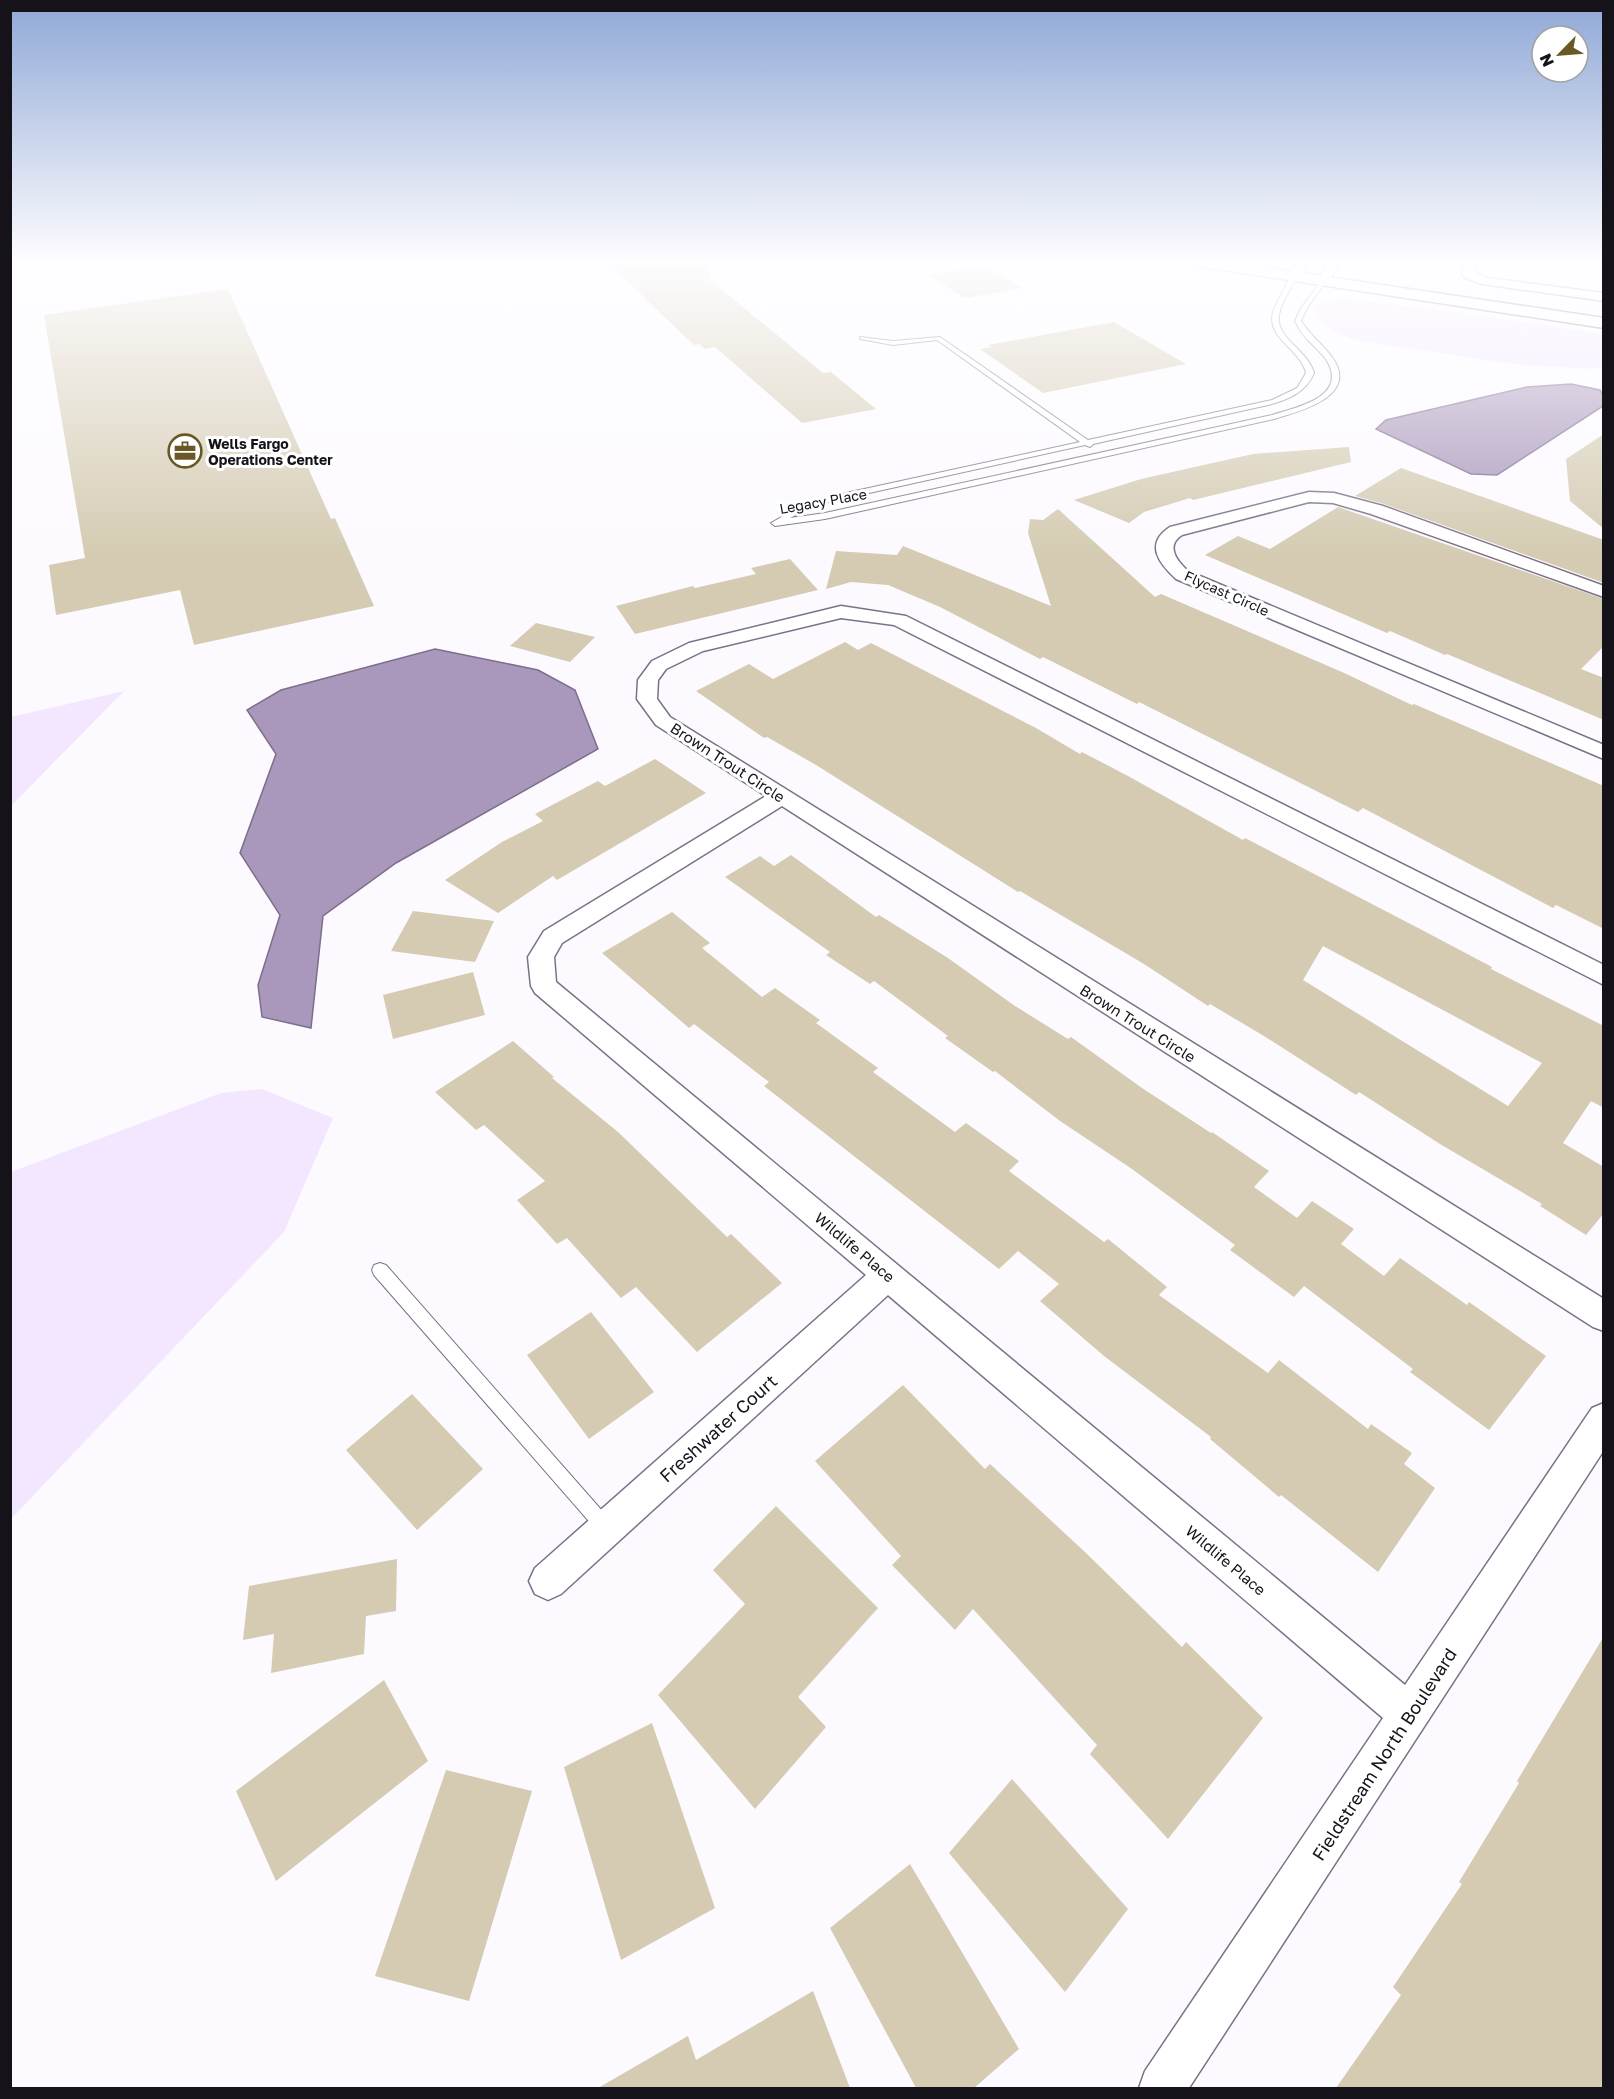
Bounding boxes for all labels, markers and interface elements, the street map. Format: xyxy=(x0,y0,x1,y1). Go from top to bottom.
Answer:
north arrow xyxy=(1530,24,1590,84)
text: N xyxy=(1535,51,1558,70)
office icon: Wells Fargo Operations Center xyxy=(167,433,203,469)
place label: Wells Fargo Operations Center xyxy=(208,435,333,468)
street label: Legacy Place xyxy=(778,485,868,517)
street label: Flycast Circle xyxy=(1182,567,1272,619)
street label: Brown Trout Circle xyxy=(667,718,789,806)
street label: Brown Trout Circle xyxy=(1077,980,1199,1066)
street label: Wildlife Place xyxy=(811,1208,899,1286)
street label: Freshwater Court xyxy=(655,1370,781,1486)
street label: Wildlife Place xyxy=(1182,1521,1270,1599)
street label: Fieldstream North Boulevard xyxy=(1307,1644,1461,1864)

